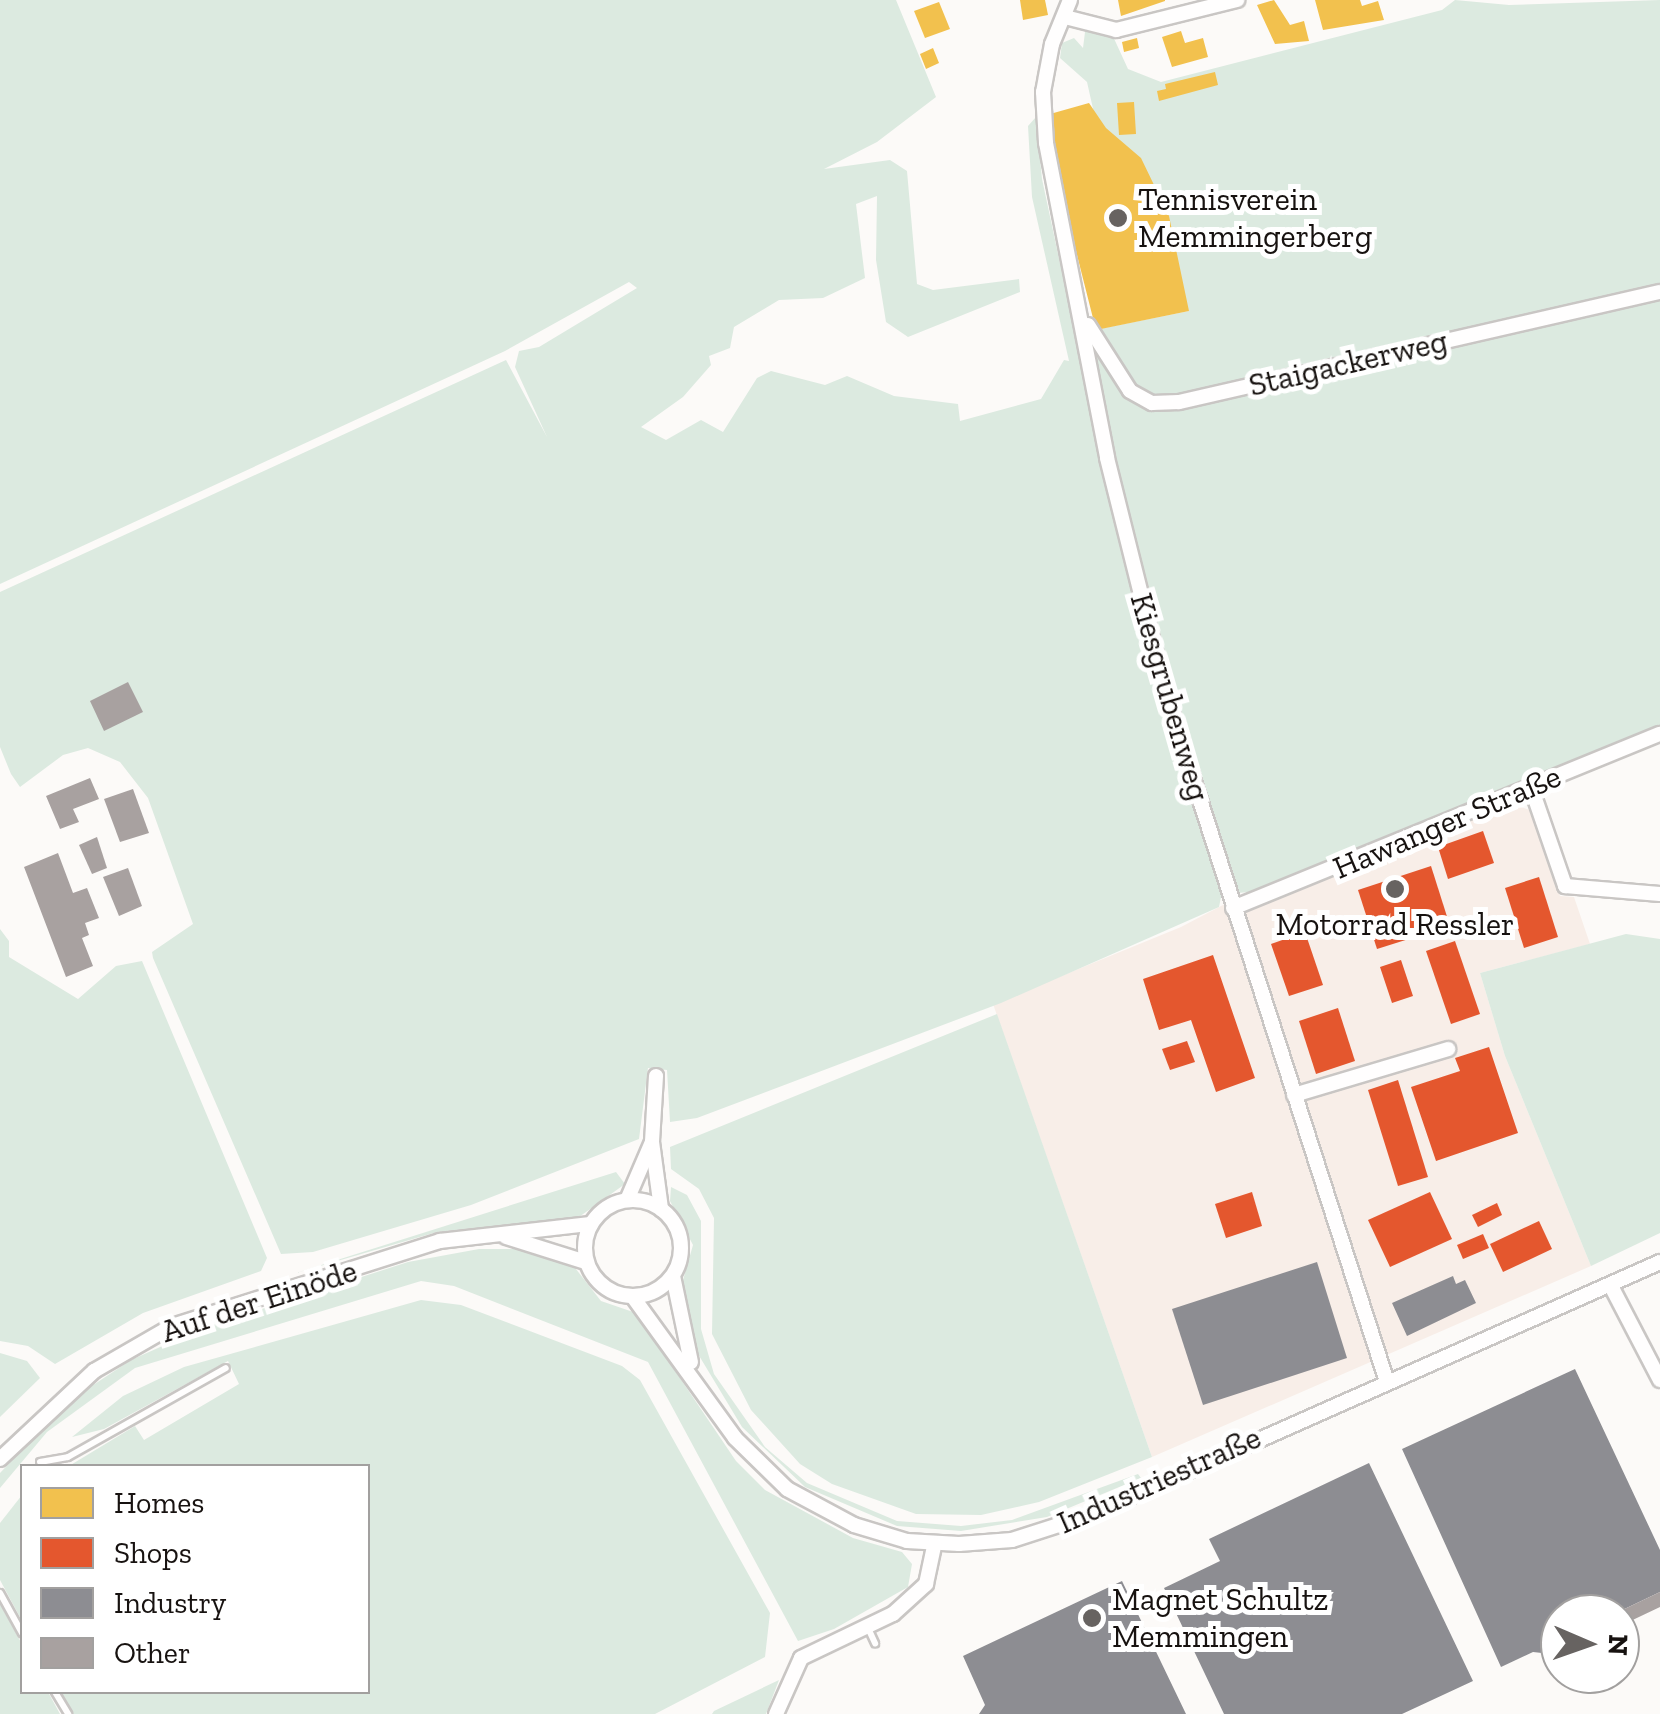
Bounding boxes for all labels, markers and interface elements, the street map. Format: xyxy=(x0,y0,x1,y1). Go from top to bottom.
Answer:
place label: Tennisverein Memmingerberg xyxy=(1138,181,1372,256)
marker: Tennisverein Memmingerberg xyxy=(1107,207,1129,229)
street label: Staigackerweg xyxy=(1245,322,1451,404)
street label: Kiesgrubenweg xyxy=(1122,589,1218,805)
street label: Hawanger Straße xyxy=(1327,757,1567,887)
marker: Motorrad Ressler xyxy=(1384,878,1406,900)
place label: Motorrad Ressler xyxy=(1276,905,1514,943)
street label: Auf der Einöde xyxy=(156,1251,362,1351)
street label: Industriestraße xyxy=(1052,1418,1266,1542)
legend xyxy=(20,1464,370,1694)
text: Homes xyxy=(114,1485,204,1521)
text: Shops xyxy=(114,1535,192,1571)
place label: Magnet Schultz Memmingen xyxy=(1112,1581,1328,1656)
text: Industry xyxy=(114,1585,226,1621)
north arrow xyxy=(1540,1594,1640,1694)
marker: Magnet Schultz Memmingen xyxy=(1081,1607,1103,1629)
text: N xyxy=(1602,1634,1635,1656)
text: Other xyxy=(114,1635,191,1671)

